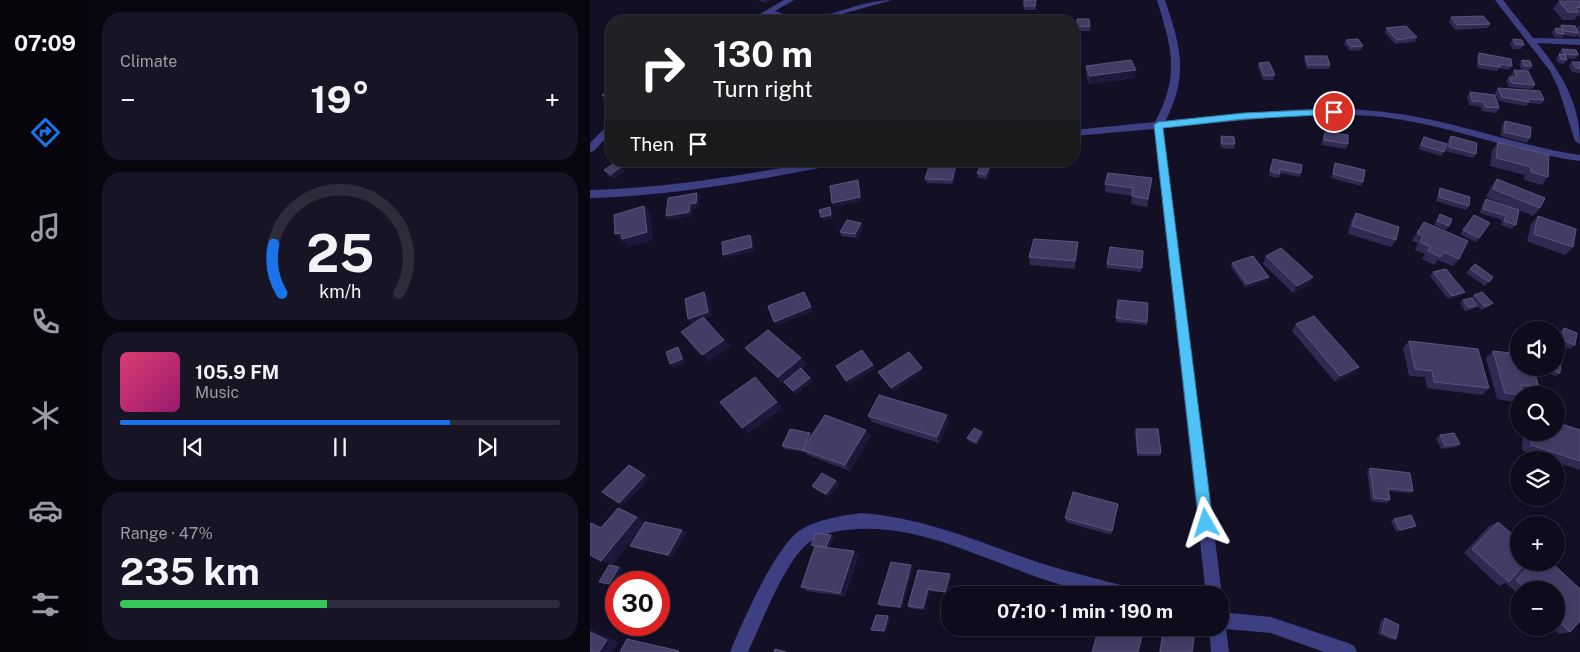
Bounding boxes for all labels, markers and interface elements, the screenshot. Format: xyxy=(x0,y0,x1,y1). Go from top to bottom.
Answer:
text: 07:09 xyxy=(14,30,76,56)
text: 130 m xyxy=(713,34,813,75)
icon: right xyxy=(630,35,695,100)
text: Climate xyxy=(120,52,177,71)
text: Turn right xyxy=(713,76,813,102)
text: 19° xyxy=(310,77,370,122)
text: − xyxy=(120,83,136,116)
text: + xyxy=(544,83,560,116)
pin xyxy=(1313,91,1355,133)
icon: arrive xyxy=(1320,98,1348,126)
icon: directions xyxy=(28,115,63,150)
icon: arrive xyxy=(684,130,712,158)
text: Then xyxy=(630,133,674,155)
icon: music xyxy=(28,210,63,245)
text: 25 xyxy=(306,223,374,284)
text: km/h xyxy=(319,281,361,302)
icon: phone xyxy=(28,304,63,339)
map controls xyxy=(1510,321,1565,636)
button: sound xyxy=(1510,321,1565,376)
text: 105.9 FM xyxy=(195,361,279,383)
text: Music xyxy=(195,383,239,402)
button: search xyxy=(1510,386,1565,441)
icon: climate xyxy=(28,398,63,433)
icon: previous xyxy=(179,433,207,461)
icon: pause xyxy=(326,433,354,461)
icon: next xyxy=(473,433,501,461)
button: layers xyxy=(1510,451,1565,506)
icon: car xyxy=(28,493,63,528)
position arrow xyxy=(1179,496,1231,548)
button: + xyxy=(1510,516,1565,571)
text: Range · 47% xyxy=(120,524,213,543)
text: 235 km xyxy=(120,549,260,594)
speed limit sign: 30 xyxy=(605,571,670,636)
button: − xyxy=(1510,581,1565,636)
icon: filters xyxy=(28,587,63,622)
text: 07:10 · 1 min · 190 m xyxy=(997,600,1173,622)

